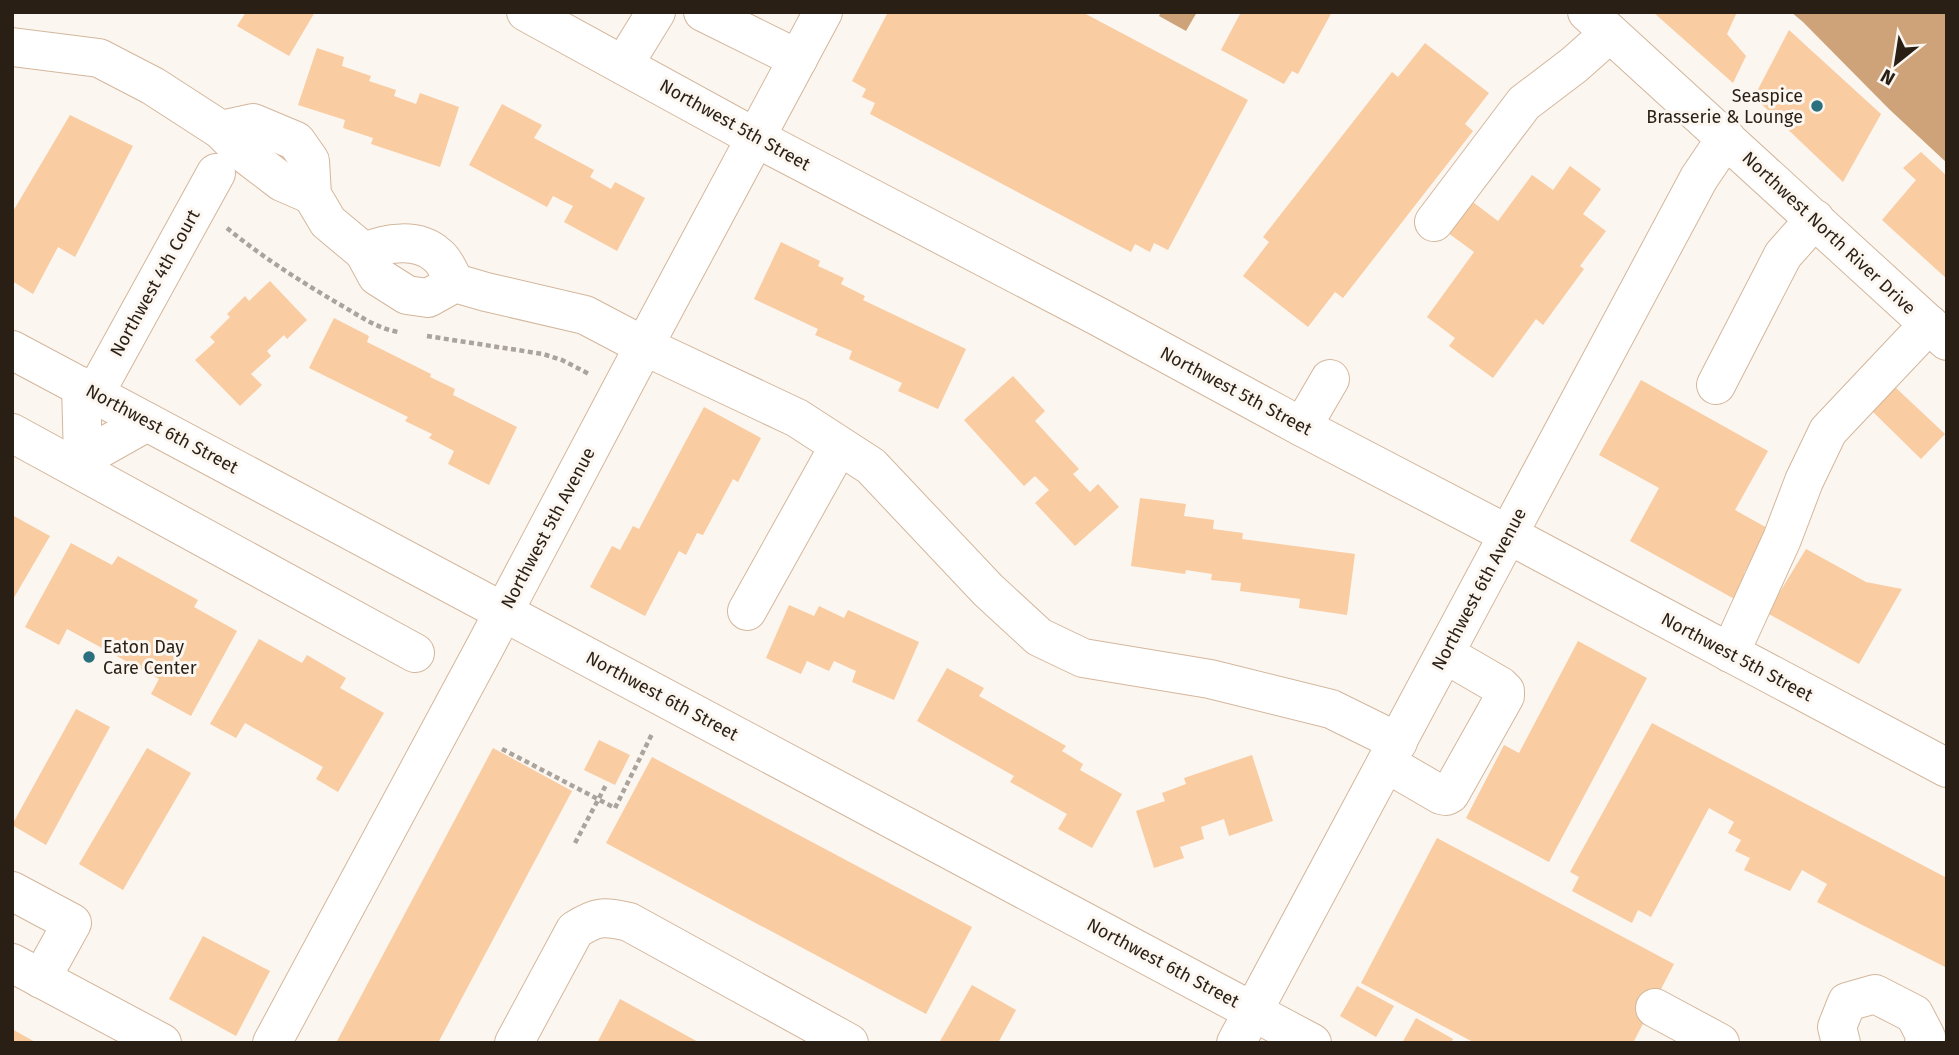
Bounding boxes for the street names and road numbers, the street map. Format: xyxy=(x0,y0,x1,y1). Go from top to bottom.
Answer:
street label: Northwest 5th Street xyxy=(656,74,815,176)
street label: Northwest North River Drive xyxy=(1738,147,1920,319)
street label: Northwest 4th Court xyxy=(105,205,205,360)
street label: Northwest 5th Street xyxy=(1156,342,1316,441)
street label: Northwest 6th Street xyxy=(82,380,242,479)
street label: Northwest 5th Avenue xyxy=(496,444,600,612)
street label: Northwest 6th Avenue xyxy=(1427,504,1531,674)
street label: Northwest 5th Street xyxy=(1657,608,1817,707)
street label: Northwest 6th Street xyxy=(582,647,742,746)
street label: Northwest 6th Street xyxy=(1083,914,1243,1013)

